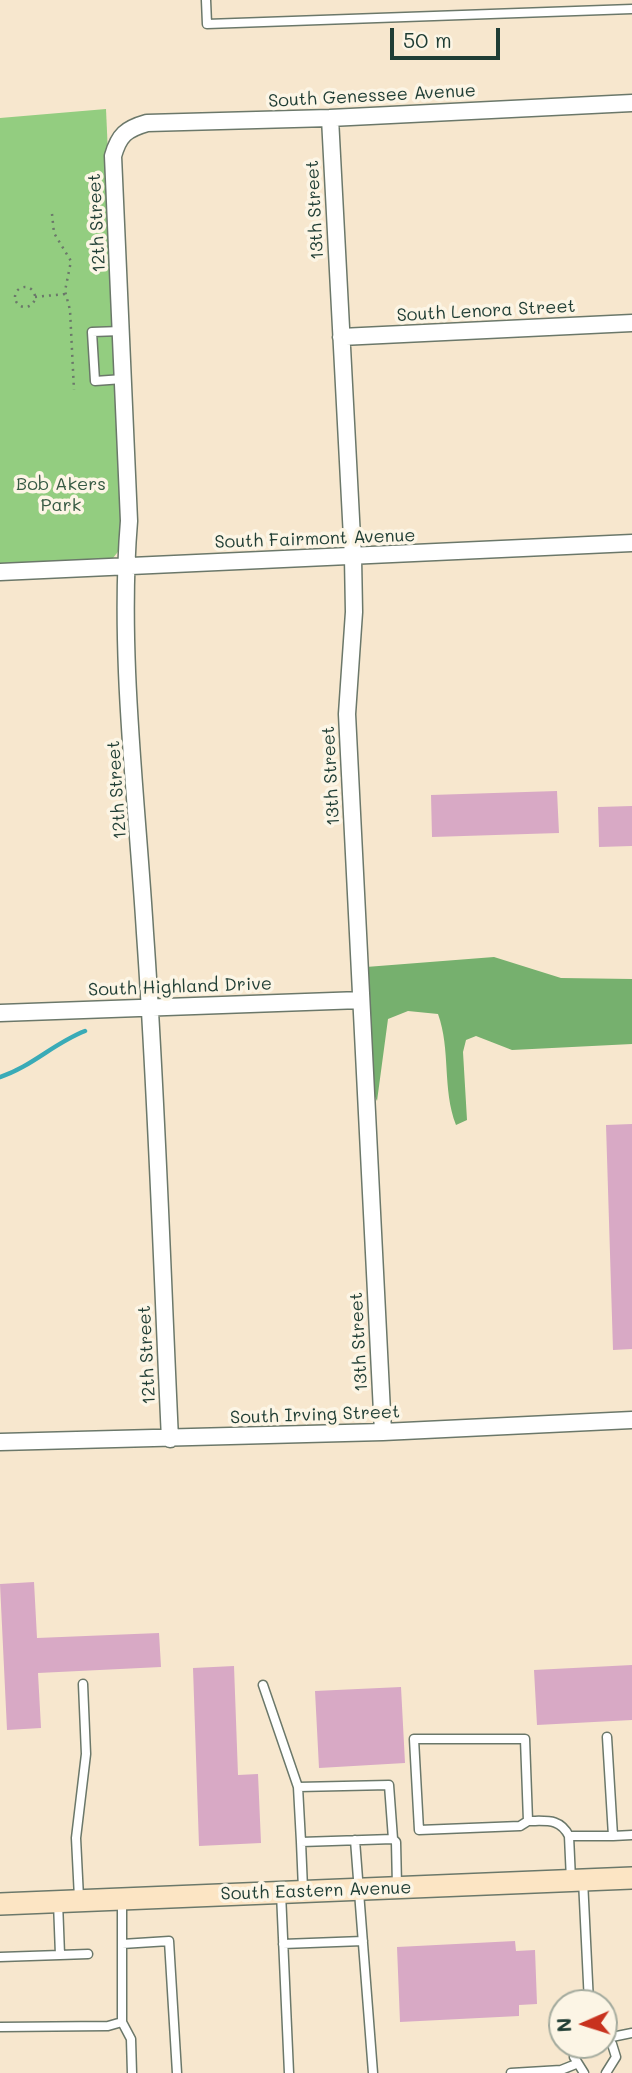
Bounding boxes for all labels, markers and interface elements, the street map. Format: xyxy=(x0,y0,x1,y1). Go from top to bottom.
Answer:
scale bar xyxy=(394,14,504,58)
text: 50 m xyxy=(403,26,452,53)
street label: South Genessee Avenue xyxy=(268,80,476,112)
street label: 13th Street xyxy=(302,160,328,260)
street label: 12th Street xyxy=(84,173,110,273)
street label: South Lenora Street xyxy=(396,296,576,326)
park label: Bob Akers Park xyxy=(16,473,106,516)
street label: South Fairmont Avenue xyxy=(214,525,416,553)
street label: 13th Street xyxy=(318,726,344,826)
street label: 12th Street xyxy=(103,740,131,840)
street label: South Highland Drive xyxy=(88,973,272,1001)
street label: 13th Street xyxy=(346,1292,372,1392)
street label: 12th Street xyxy=(134,1305,160,1405)
street label: South Irving Street xyxy=(230,1401,400,1429)
street label: South Eastern Avenue xyxy=(220,1877,412,1905)
north arrow xyxy=(548,1989,618,2059)
text: N xyxy=(551,2017,576,2033)

